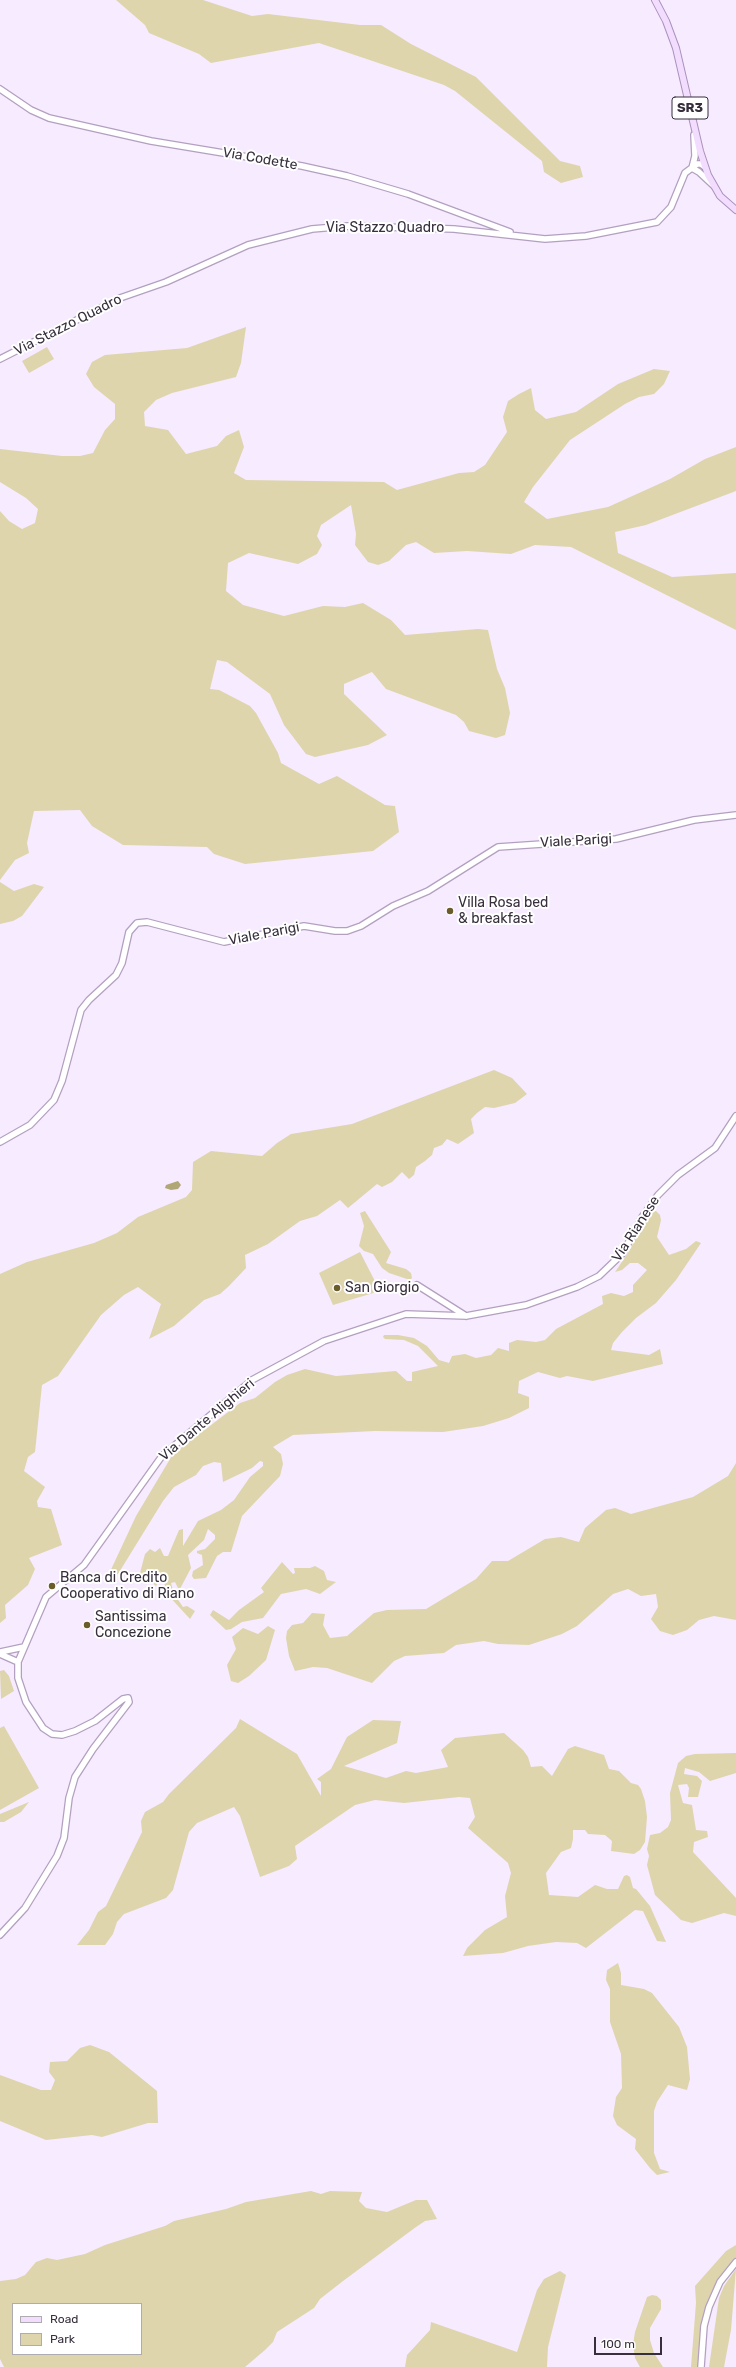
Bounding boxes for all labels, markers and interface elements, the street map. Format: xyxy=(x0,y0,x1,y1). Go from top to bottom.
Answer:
road number: SR3 xyxy=(672,97,708,119)
street label: Via Codette xyxy=(221,144,299,174)
street label: Via Stazzo Quadro xyxy=(326,220,444,236)
street label: Via Stazzo Quadro xyxy=(11,291,125,359)
street label: Viale Parigi xyxy=(540,831,612,851)
place label: Villa Rosa bed & breakfast xyxy=(458,895,548,928)
marker: Villa Rosa bed & breakfast xyxy=(445,906,455,916)
street label: Viale Parigi xyxy=(227,919,301,949)
street label: Via Rianese xyxy=(608,1193,664,1265)
place label: San Giorgio xyxy=(345,1280,419,1296)
marker: San Giorgio xyxy=(332,1283,342,1293)
street label: Via Dante Alighieri xyxy=(156,1375,258,1465)
place label: Banca di Credito Cooperativo di Riano xyxy=(60,1570,194,1602)
marker: Banca di Credito Cooperativo di Riano xyxy=(47,1581,57,1591)
place label: Santissima Concezione xyxy=(95,1609,171,1642)
marker: Santissima Concezione xyxy=(82,1620,92,1630)
legend xyxy=(12,2303,142,2355)
text: Road xyxy=(50,2312,78,2326)
scale bar xyxy=(596,2329,664,2355)
text: Park xyxy=(50,2332,75,2346)
text: 100 m xyxy=(601,2337,635,2351)

